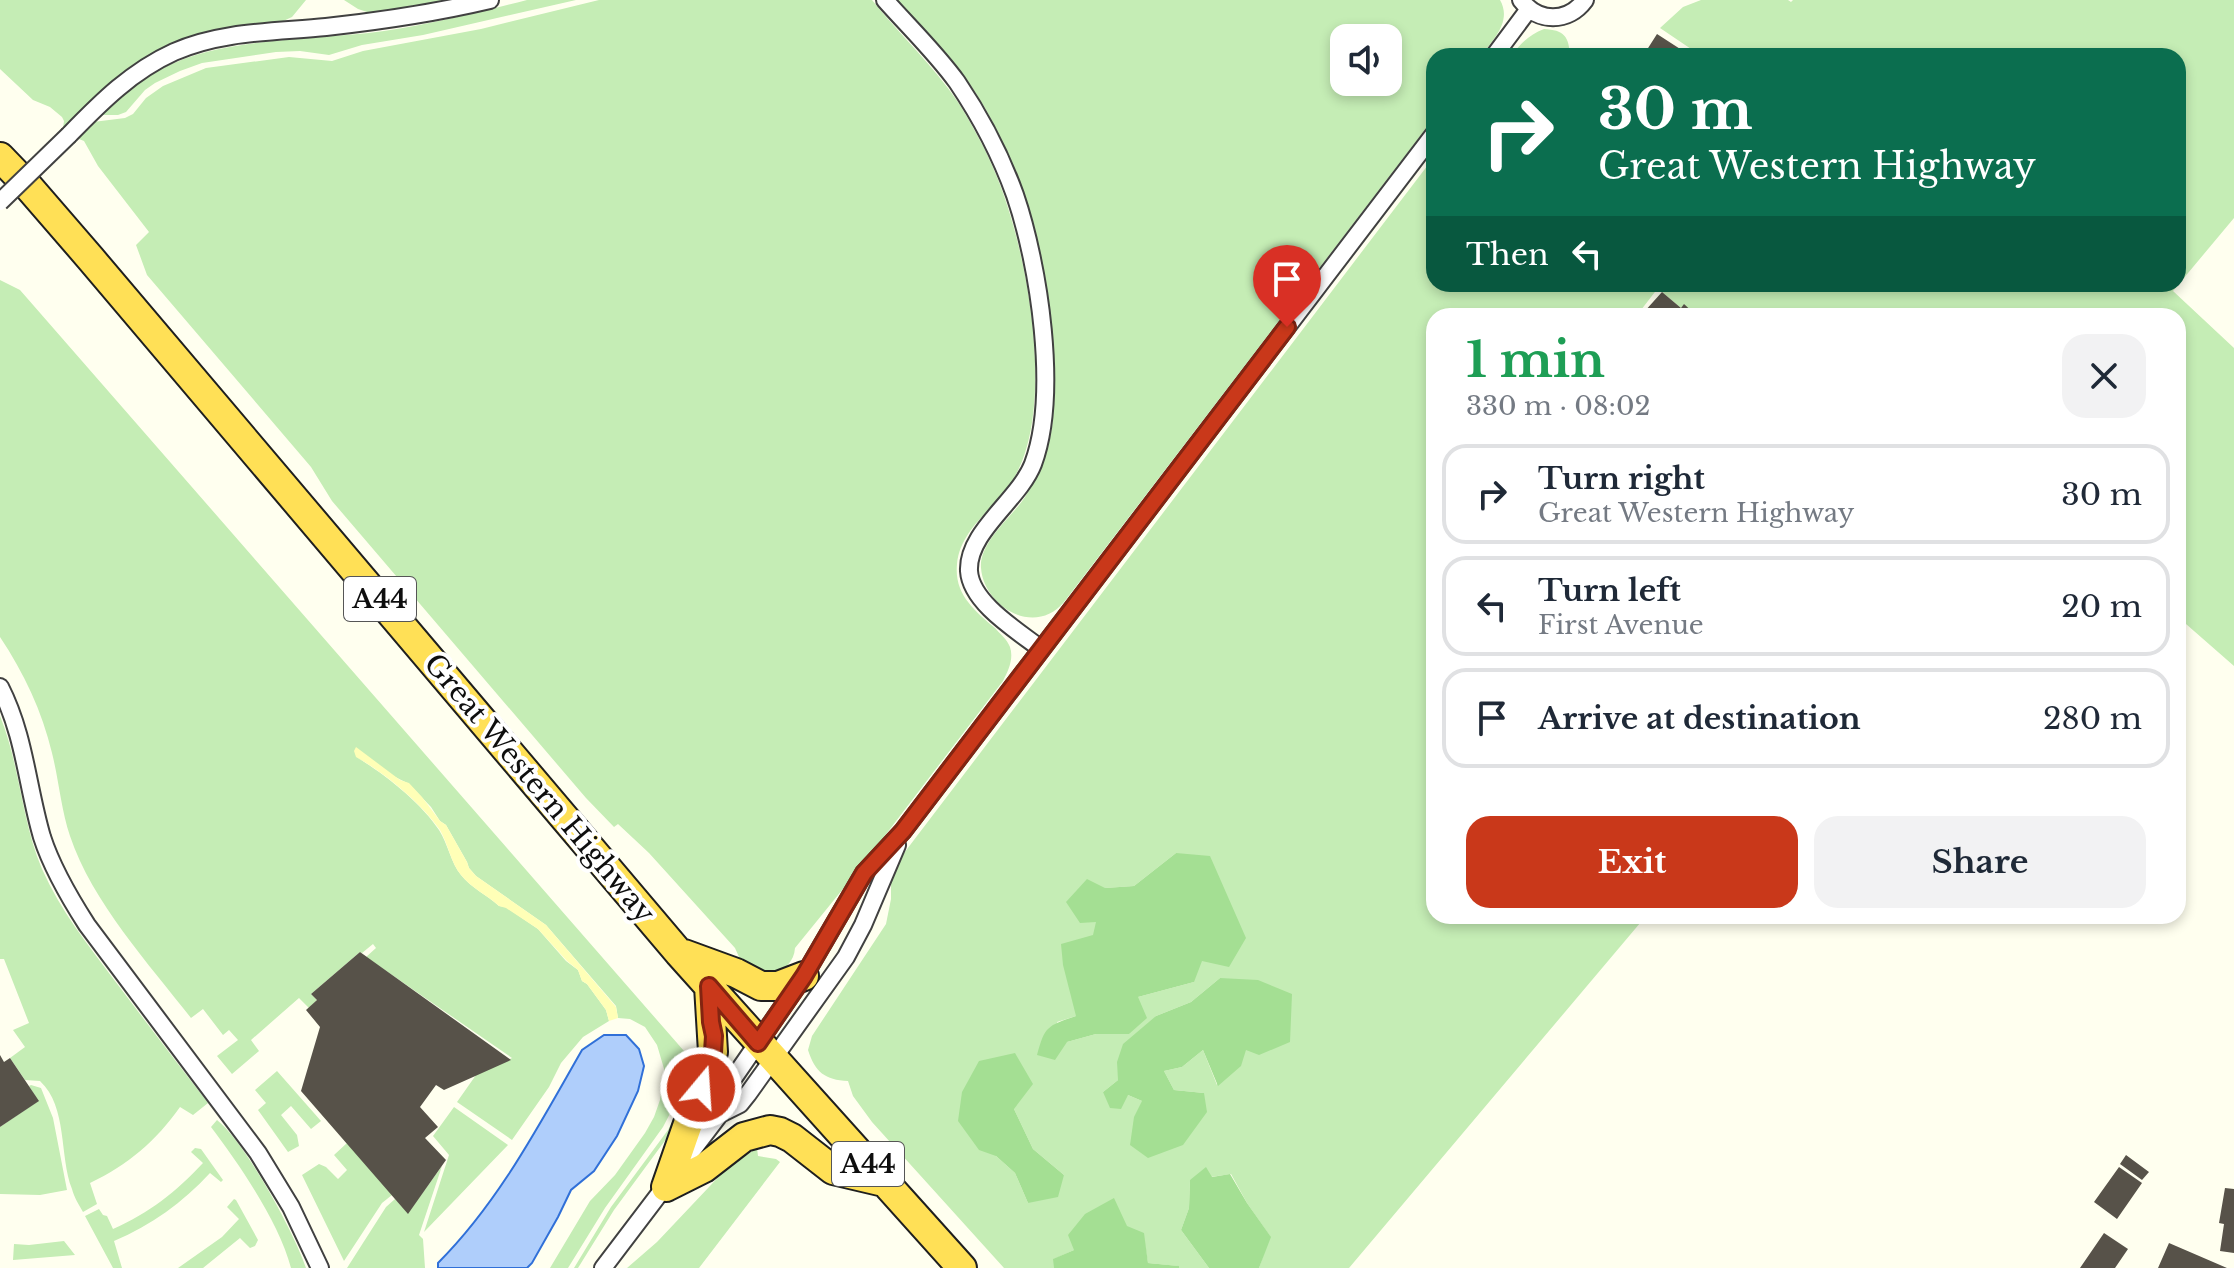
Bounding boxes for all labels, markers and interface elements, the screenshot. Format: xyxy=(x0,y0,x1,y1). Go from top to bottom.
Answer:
map controls xyxy=(1330,24,1402,96)
button: sound xyxy=(1330,24,1402,96)
text: 30 m xyxy=(1598,75,1753,144)
icon: right xyxy=(1466,80,1570,184)
text: Great Western Highway xyxy=(1598,144,2036,189)
icon: left xyxy=(1565,232,1609,276)
text: Then xyxy=(1466,236,1549,273)
pin xyxy=(1253,245,1321,327)
icon: arrive xyxy=(1265,257,1309,301)
text: 1 min xyxy=(1466,330,1605,390)
button: close xyxy=(2062,334,2146,418)
text: 330 m · 08:02 xyxy=(1466,390,1651,422)
text: Turn right xyxy=(1538,460,1705,497)
icon: right xyxy=(1470,472,1514,516)
text: 30 m xyxy=(2061,476,2142,513)
text: Great Western Highway xyxy=(1538,497,1854,529)
text: Turn left xyxy=(1538,572,1681,609)
road number: A44 xyxy=(344,577,416,621)
icon: left xyxy=(1470,584,1514,628)
text: 20 m xyxy=(2061,588,2142,625)
text: First Avenue xyxy=(1538,609,1704,641)
street label: Great Western Highway xyxy=(417,647,663,930)
icon: arrive xyxy=(1470,696,1514,740)
text: Arrive at destination xyxy=(1538,700,1861,737)
text: 280 m xyxy=(2043,700,2142,737)
button: Exit xyxy=(1466,816,1798,908)
button: Share xyxy=(1814,816,2146,908)
position arrow xyxy=(659,1046,743,1130)
road number: A44 xyxy=(832,1142,904,1186)

